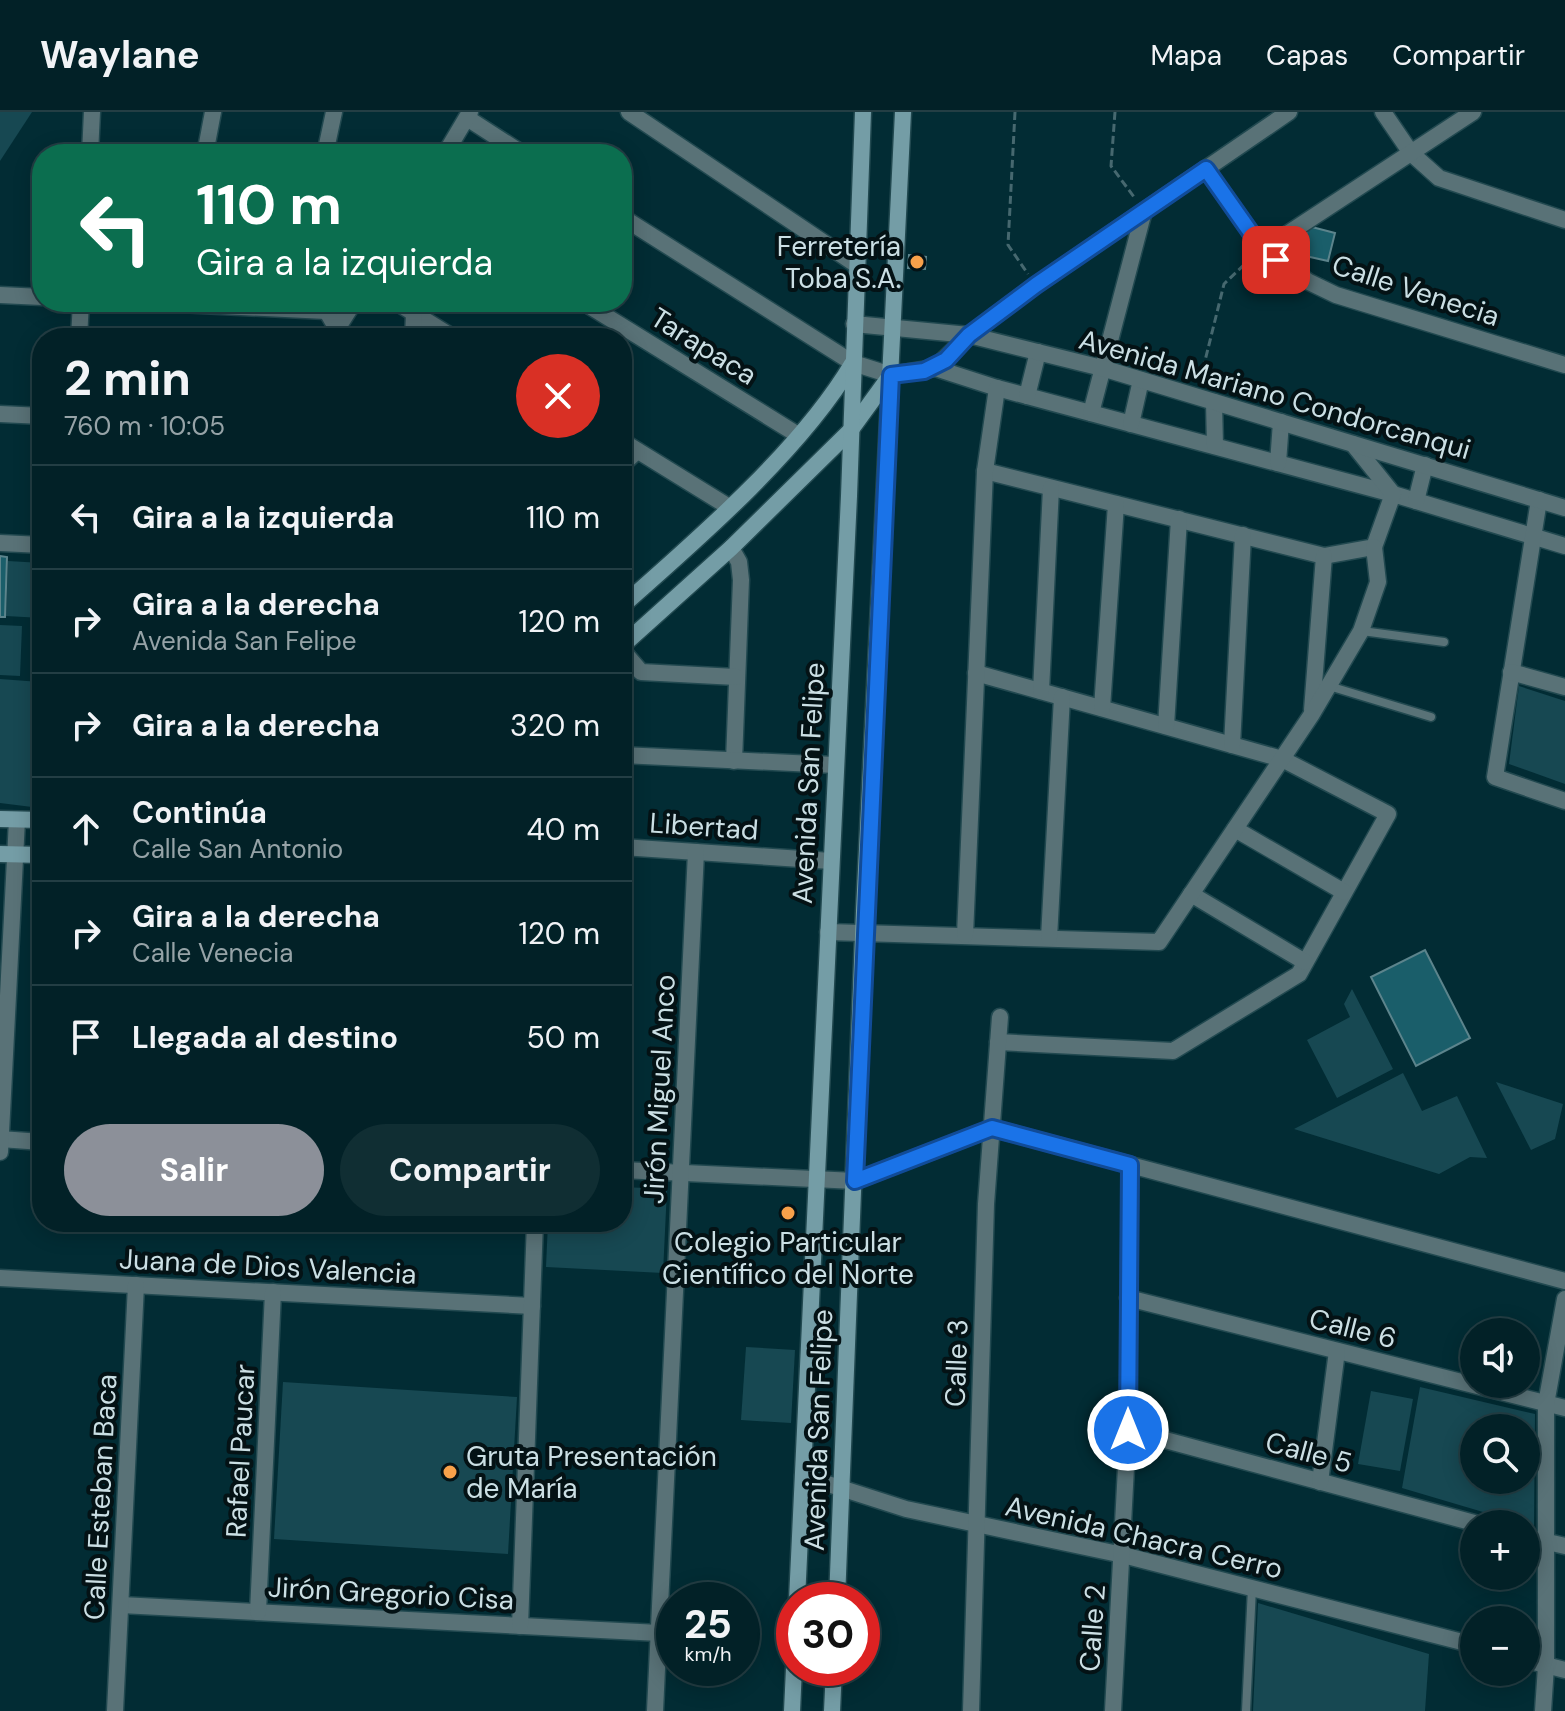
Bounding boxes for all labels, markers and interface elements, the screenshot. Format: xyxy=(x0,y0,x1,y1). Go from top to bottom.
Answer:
text: Waylane xyxy=(40,30,200,80)
text: Mapa xyxy=(1151,37,1222,74)
text: Capas xyxy=(1266,37,1348,74)
text: Compartir xyxy=(1392,37,1525,74)
text: 110 m xyxy=(196,168,342,241)
icon: left xyxy=(64,176,168,280)
pin xyxy=(1242,226,1310,294)
place label: Ferretería Toba S.A. xyxy=(777,228,901,297)
icon: arrive xyxy=(1254,238,1298,282)
text: Gira a la izquierda xyxy=(196,239,493,286)
street label: Calle Venecia xyxy=(1327,246,1504,335)
marker: Ferretería Toba S.A. xyxy=(908,253,926,271)
street label: Tarapaca xyxy=(644,299,764,394)
street label: Avenida Mariano Condorcanqui xyxy=(1075,321,1475,468)
text: 2 min xyxy=(64,347,191,410)
button: close xyxy=(516,354,600,438)
text: 760 m · 10:05 xyxy=(64,409,225,443)
icon: left xyxy=(64,495,108,539)
text: Gira a la izquierda xyxy=(132,498,394,537)
text: 110 m xyxy=(526,498,600,537)
text: Gira a la derecha xyxy=(132,585,380,624)
icon: right xyxy=(64,599,108,643)
text: 120 m xyxy=(518,602,600,641)
text: Avenida San Felipe xyxy=(132,624,357,658)
street label: Avenida San Felipe xyxy=(784,661,833,905)
icon: right xyxy=(64,703,108,747)
text: Gira a la derecha xyxy=(132,706,380,745)
text: 320 m xyxy=(510,706,600,745)
text: Continúa xyxy=(132,793,267,832)
street label: Libertad xyxy=(648,804,760,849)
icon: ahead xyxy=(64,807,108,851)
text: 40 m xyxy=(527,810,600,849)
text: Calle San Antonio xyxy=(132,832,343,866)
text: Gira a la derecha xyxy=(132,897,380,936)
icon: right xyxy=(64,911,108,955)
text: 120 m xyxy=(518,914,600,953)
text: Calle Venecia xyxy=(132,936,294,970)
street label: Jirón Miguel Anco xyxy=(635,973,684,1205)
icon: arrive xyxy=(64,1015,108,1059)
text: Llegada al destino xyxy=(132,1018,398,1057)
text: 50 m xyxy=(526,1018,600,1057)
button: Salir xyxy=(64,1124,324,1216)
button: Compartir xyxy=(340,1124,600,1216)
marker: Colegio Particular Científico del Norte xyxy=(779,1204,797,1222)
place label: Colegio Particular Científico del Norte xyxy=(662,1224,914,1293)
street label: Juana de Dios Valencia xyxy=(118,1240,418,1293)
street label: Calle 6 xyxy=(1305,1300,1400,1357)
street label: Avenida San Felipe xyxy=(796,1309,841,1552)
map controls xyxy=(1460,1318,1540,1686)
button: sound xyxy=(1460,1318,1540,1398)
street label: Calle 3 xyxy=(936,1319,977,1407)
street label: Rafael Paucar xyxy=(217,1363,264,1539)
street label: Calle Esteban Baca xyxy=(76,1373,125,1621)
position arrow xyxy=(1086,1388,1170,1472)
button: search xyxy=(1460,1414,1540,1494)
street label: Calle 5 xyxy=(1261,1423,1356,1482)
place label: Gruta Presentación de María xyxy=(466,1438,717,1507)
marker: Gruta Presentación de María xyxy=(441,1463,459,1481)
street label: Avenida Chacra Cerro xyxy=(1002,1488,1286,1587)
button: + xyxy=(1460,1510,1540,1590)
street label: Jirón Gregorio Cisa xyxy=(267,1569,515,1618)
speed limit sign: 30 xyxy=(776,1582,880,1686)
street label: Calle 2 xyxy=(1071,1583,1114,1673)
text: 25 xyxy=(684,1598,732,1650)
button: − xyxy=(1460,1606,1540,1686)
text: km/h xyxy=(684,1641,732,1667)

